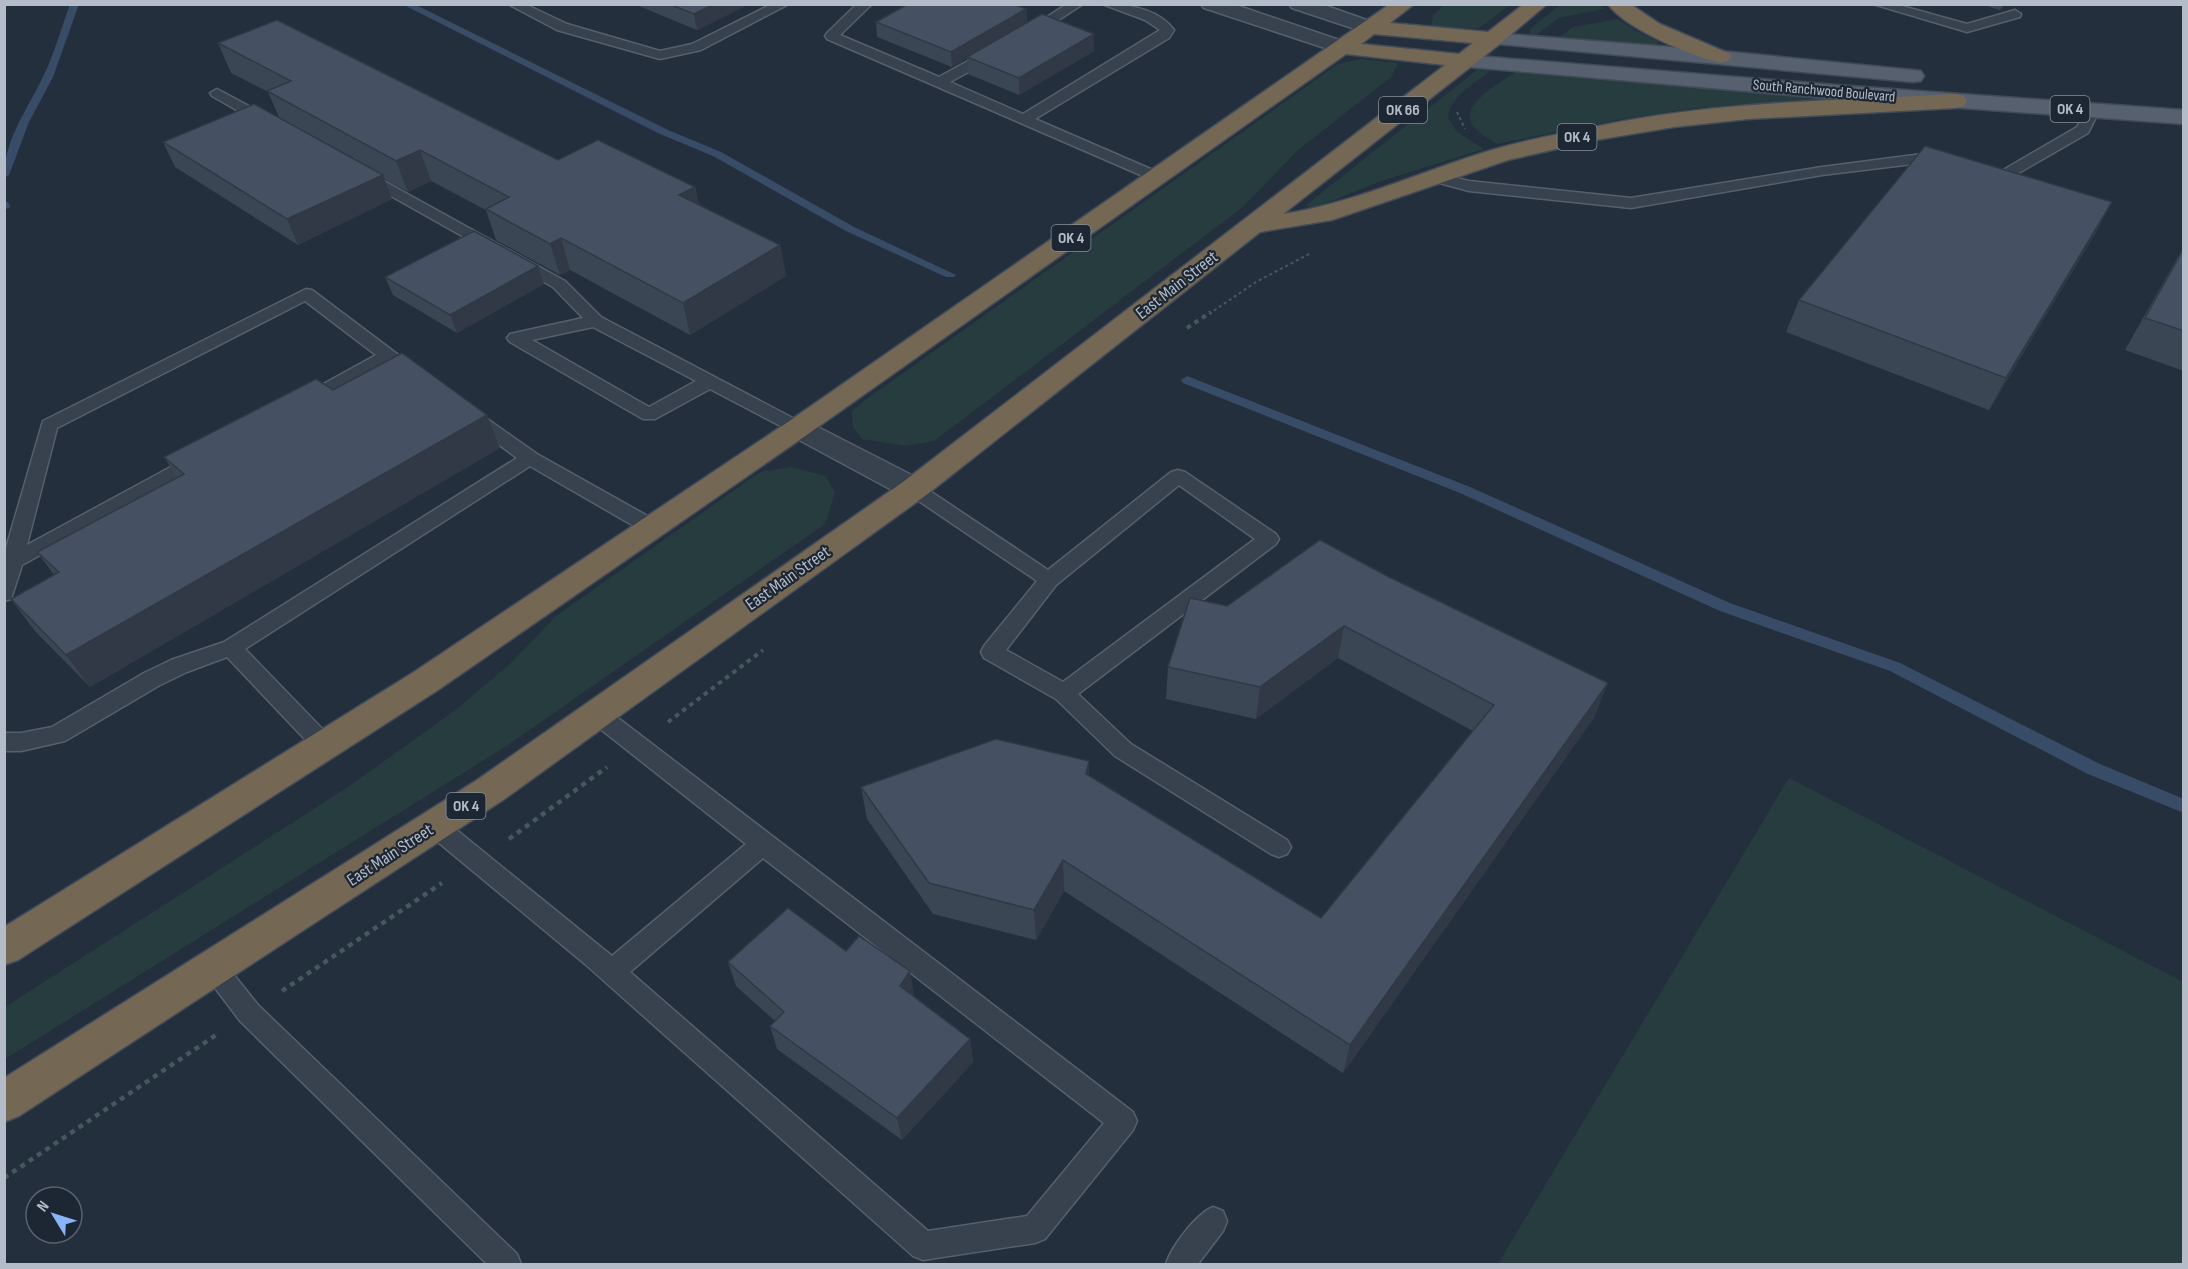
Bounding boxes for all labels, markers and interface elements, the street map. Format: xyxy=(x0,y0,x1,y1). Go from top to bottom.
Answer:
street label: South Ranchwood Boulevard xyxy=(1752,75,1896,107)
road number: OK 4 xyxy=(2050,96,2090,122)
road number: OK 66 xyxy=(1379,97,1427,123)
road number: OK 4 xyxy=(1558,124,1596,150)
road number: OK 4 xyxy=(1052,225,1090,251)
street label: East Main Street xyxy=(1132,246,1223,324)
street label: East Main Street xyxy=(742,541,835,615)
road number: OK 4 xyxy=(446,793,486,819)
street label: East Main Street xyxy=(343,819,437,891)
north arrow xyxy=(24,1185,84,1245)
text: N xyxy=(33,1197,53,1216)

